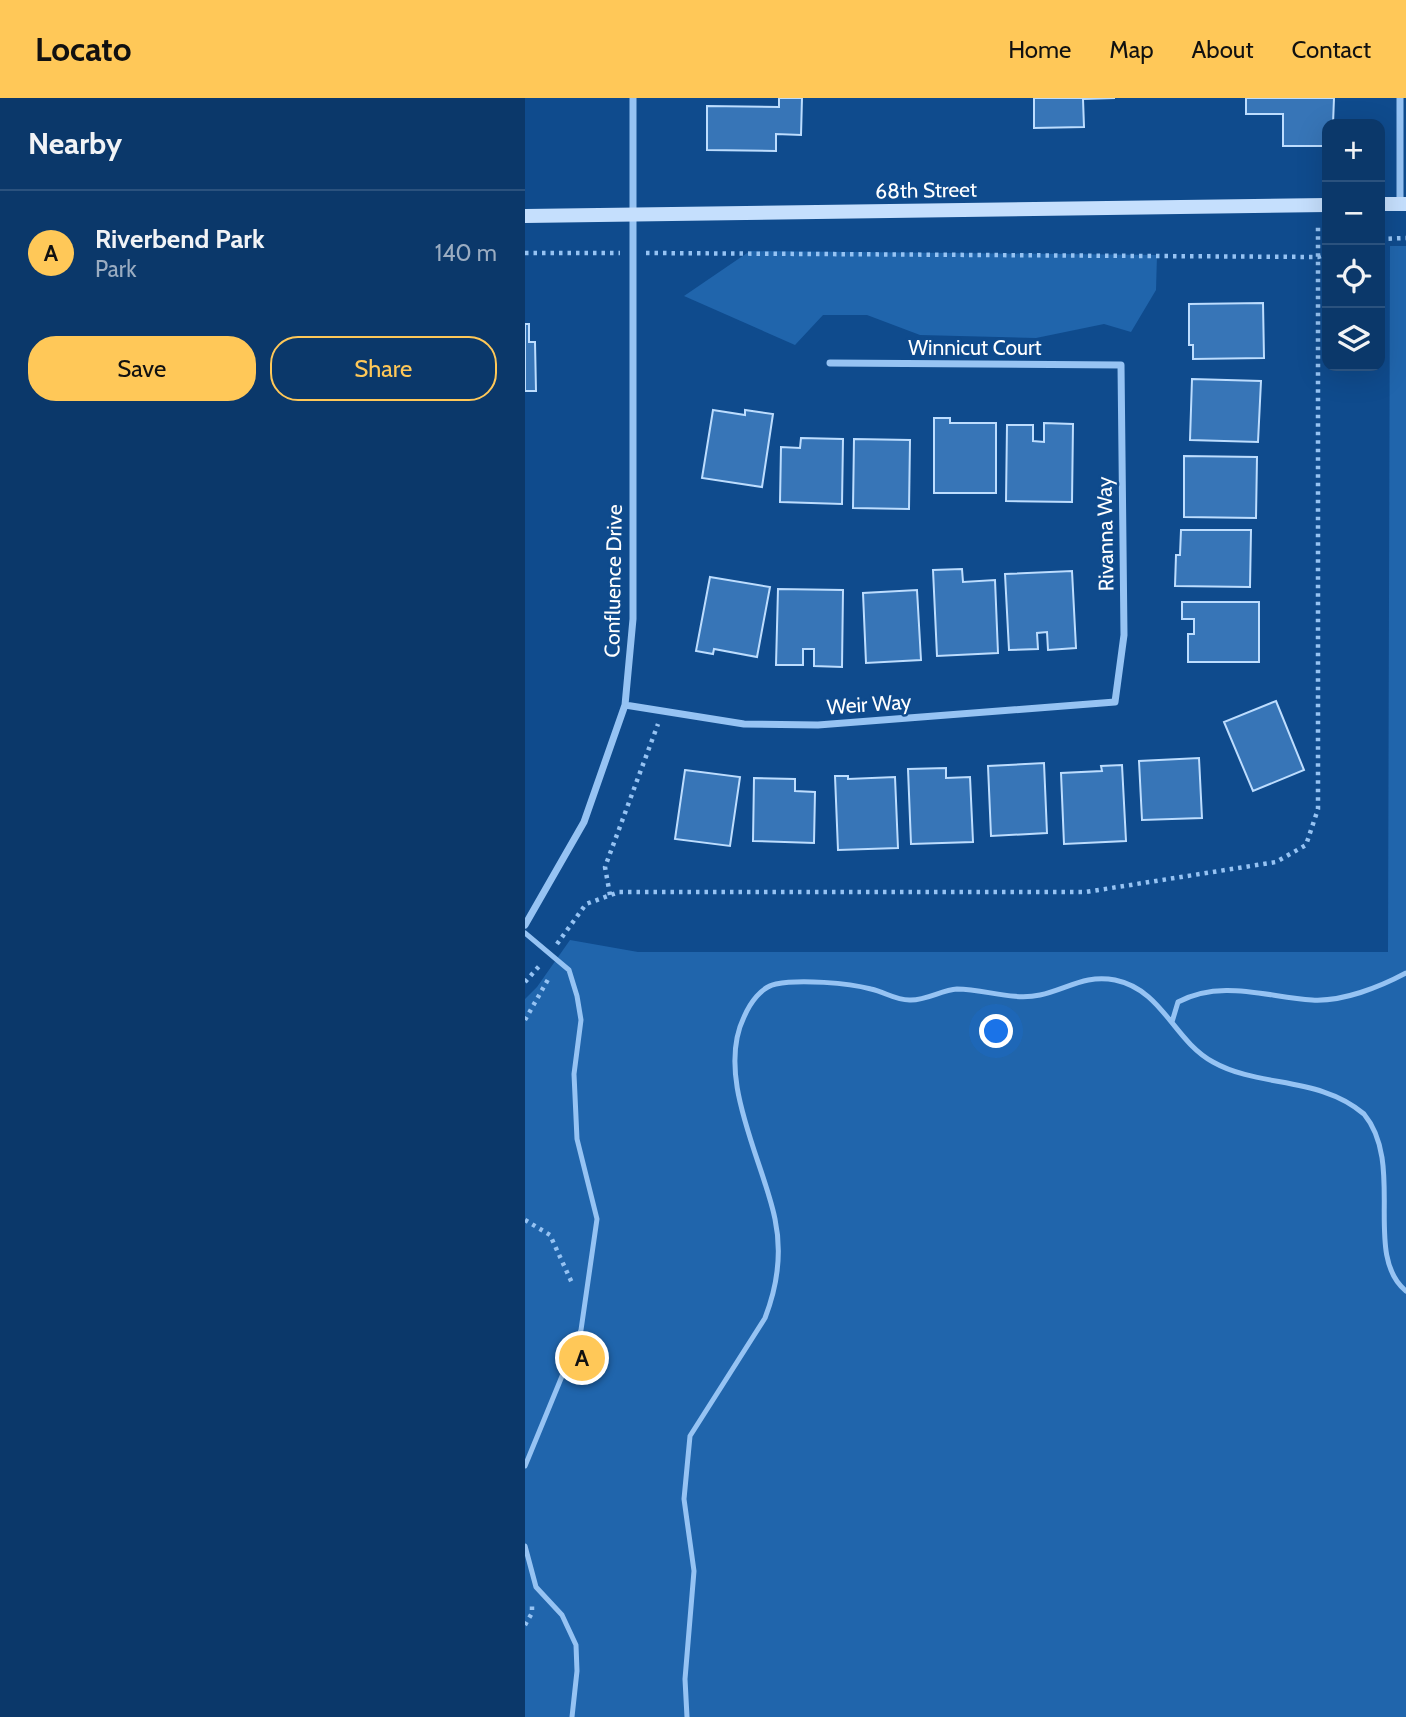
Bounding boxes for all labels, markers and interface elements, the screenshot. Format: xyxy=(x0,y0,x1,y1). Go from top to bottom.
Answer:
text: Locato xyxy=(35,29,131,69)
text: Home xyxy=(1008,35,1071,64)
text: Map xyxy=(1109,35,1154,64)
text: About xyxy=(1192,35,1254,64)
text: Contact xyxy=(1292,35,1371,64)
map controls xyxy=(1322,119,1385,371)
button: + xyxy=(1322,119,1385,182)
text: Nearby xyxy=(28,125,122,162)
street label: 68th Street xyxy=(875,177,977,203)
button: − xyxy=(1322,182,1385,245)
text: Riverbend Park xyxy=(95,223,265,255)
text: A xyxy=(44,239,58,267)
text: 140 m xyxy=(435,239,497,267)
button: locate xyxy=(1322,245,1385,308)
text: Park xyxy=(95,255,136,283)
button: layers xyxy=(1322,308,1385,371)
street label: Winnicut Court xyxy=(908,335,1042,360)
button: Save xyxy=(28,336,256,401)
button: Share xyxy=(270,336,497,401)
street label: Rivanna Way xyxy=(1091,476,1119,592)
street label: Confluence Drive xyxy=(599,504,627,658)
street label: Weir Way xyxy=(826,689,913,719)
your location xyxy=(979,1014,1013,1048)
pin: A xyxy=(559,1332,605,1384)

